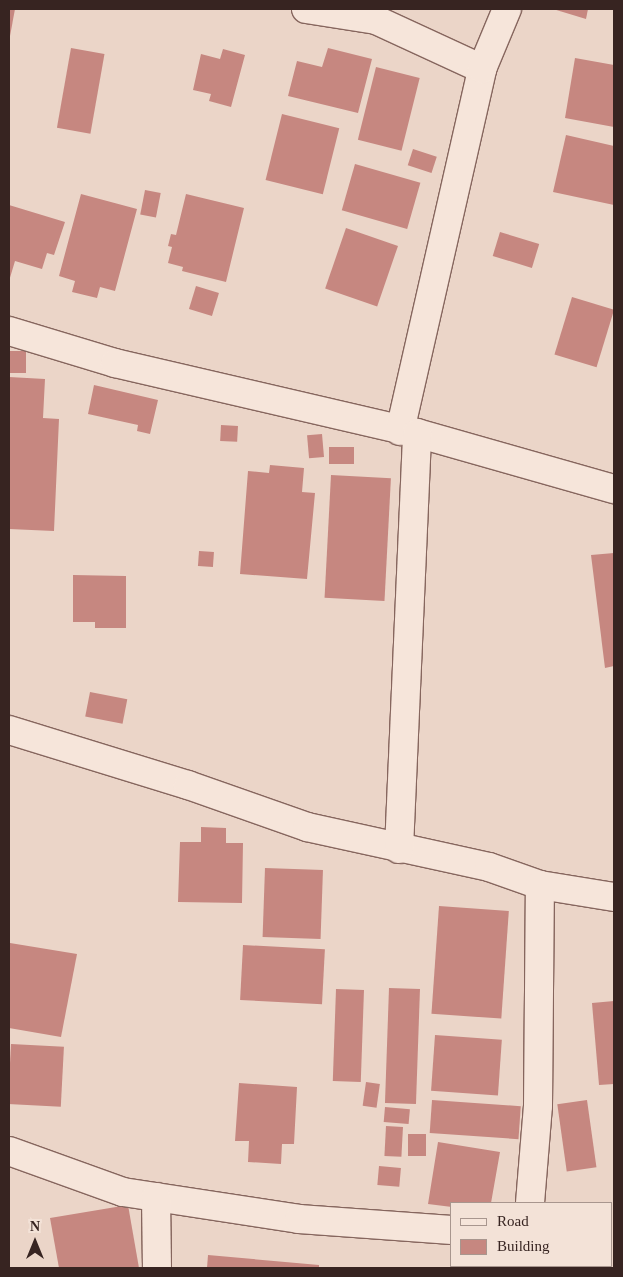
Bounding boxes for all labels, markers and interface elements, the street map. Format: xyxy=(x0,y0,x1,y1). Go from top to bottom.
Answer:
legend xyxy=(450,1202,613,1267)
text: Road xyxy=(497,1213,529,1229)
north arrow xyxy=(10,1217,60,1267)
text: N xyxy=(30,1219,40,1234)
text: Building xyxy=(497,1238,550,1254)

